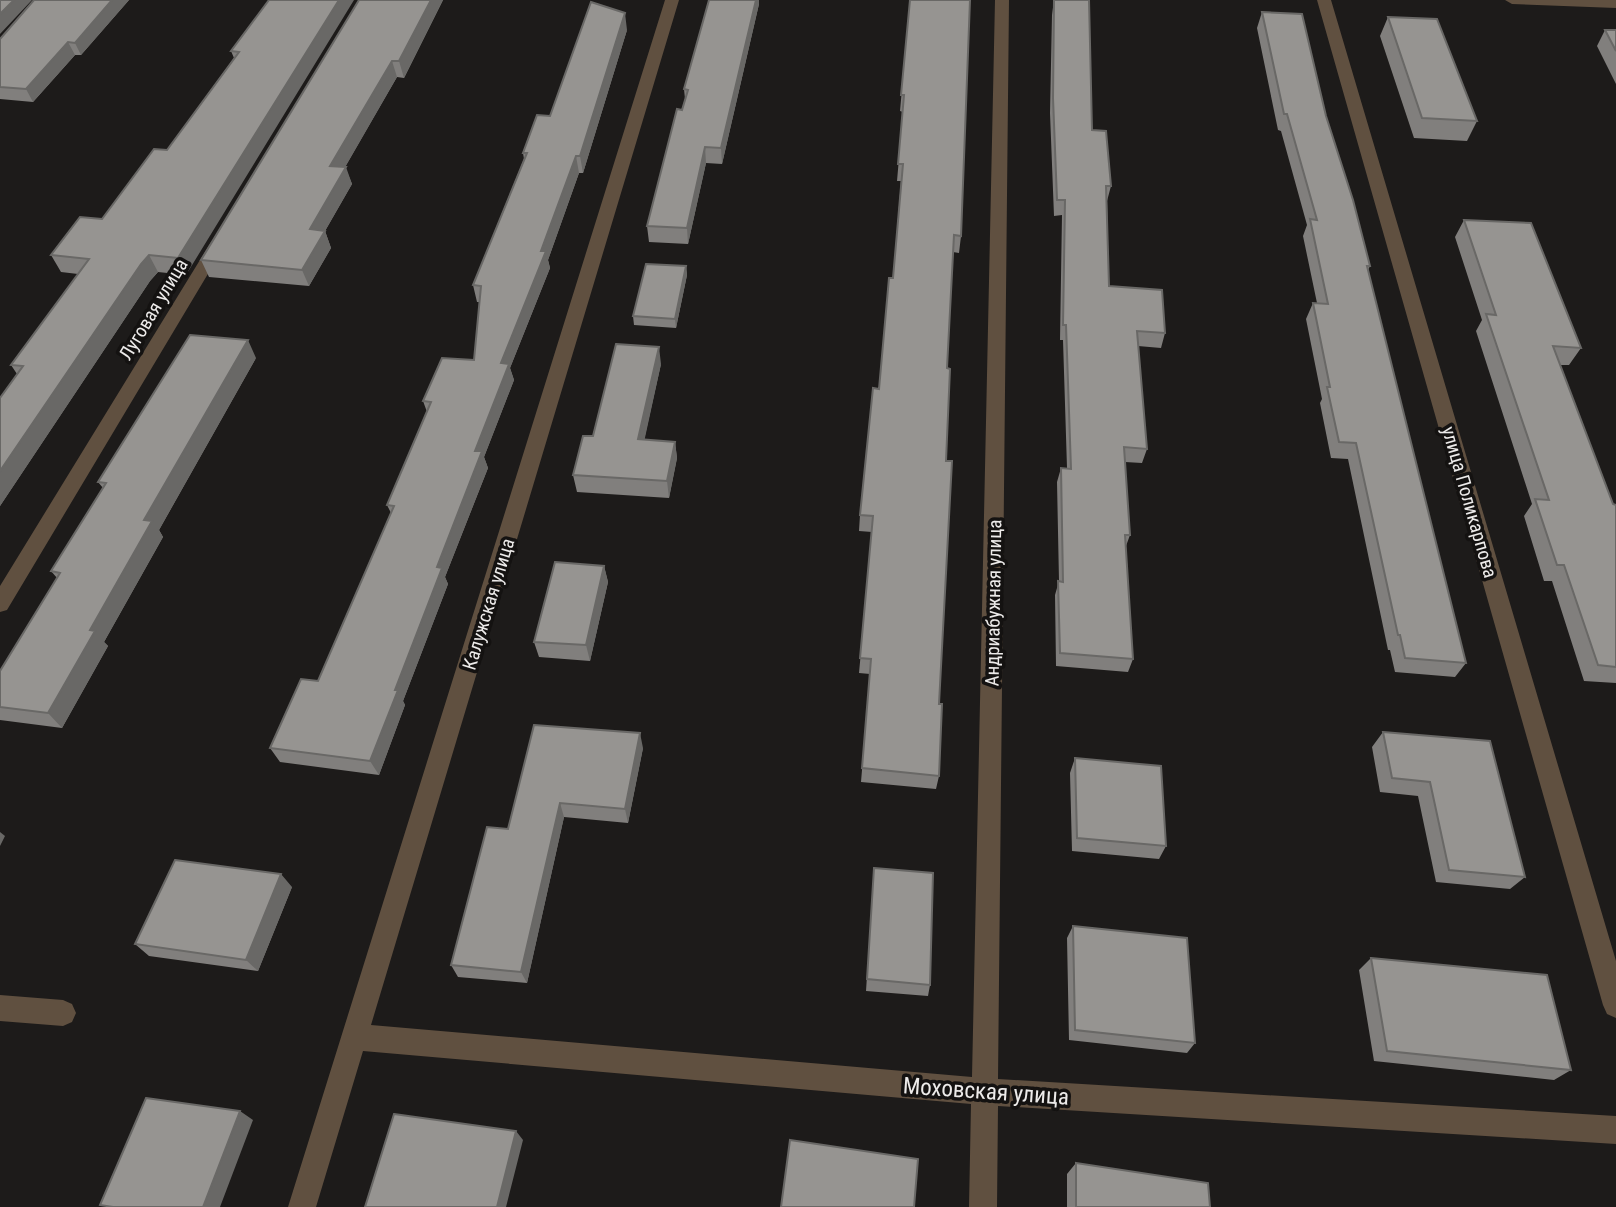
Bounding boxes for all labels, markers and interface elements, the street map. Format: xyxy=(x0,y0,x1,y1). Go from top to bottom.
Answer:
street label: Луговая улица xyxy=(114,254,193,364)
street label: улица Поликарпова xyxy=(1437,424,1502,580)
street label: Андриабужная улица xyxy=(981,519,1006,687)
street label: Калужская улица xyxy=(458,536,519,673)
street label: Моховская улица xyxy=(902,1072,1070,1111)

